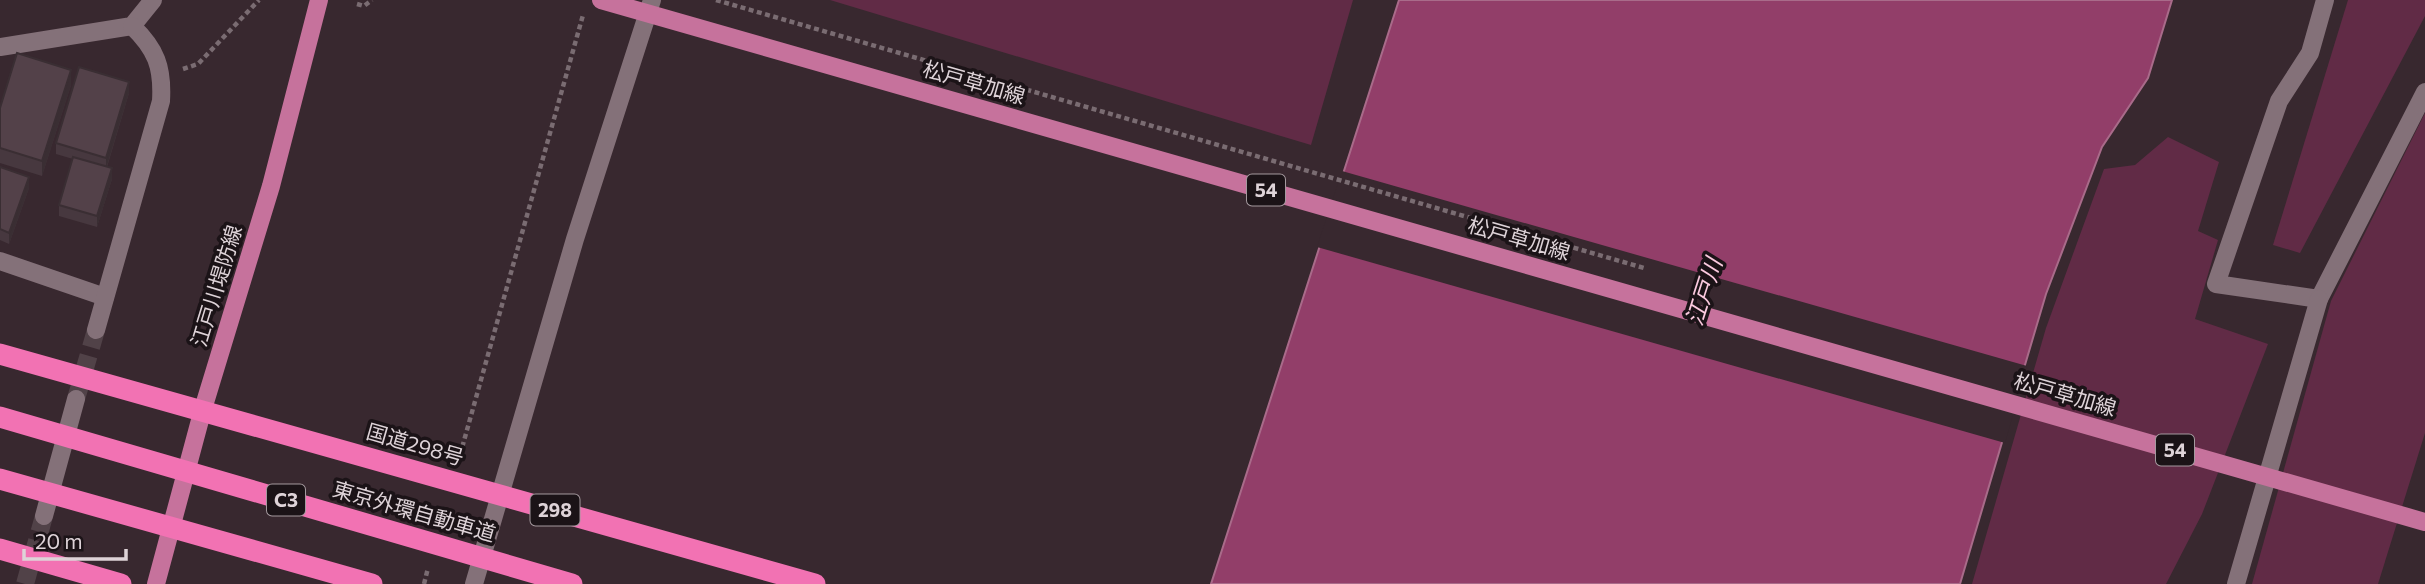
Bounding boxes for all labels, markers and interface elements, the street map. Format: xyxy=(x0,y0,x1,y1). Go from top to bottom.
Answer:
street label: 松戸草加線 xyxy=(921,55,1028,108)
road number: 54 xyxy=(1247,174,1285,206)
street label: 松戸草加線 xyxy=(1466,211,1573,264)
street label: 江戸川堤防線 xyxy=(185,222,246,349)
water label: 江戸川 xyxy=(1679,252,1728,329)
street label: 松戸草加線 xyxy=(2012,367,2119,420)
street label: 国道298号 xyxy=(364,418,467,469)
road number: 54 xyxy=(2156,435,2194,466)
street label: 東京外環自動車道 xyxy=(330,475,499,546)
road number: C3 xyxy=(267,485,305,516)
road number: 298 xyxy=(530,495,580,526)
scale bar xyxy=(24,518,126,562)
text: 20 m xyxy=(35,528,83,553)

